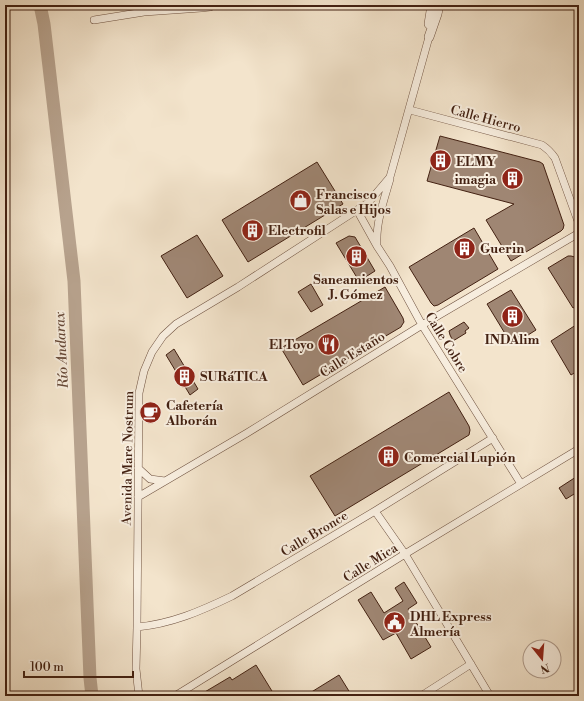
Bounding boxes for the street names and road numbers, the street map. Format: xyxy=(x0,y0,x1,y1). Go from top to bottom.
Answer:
street label: Calle Hierro xyxy=(449,102,523,136)
street label: Calle Cobre xyxy=(421,309,471,376)
street label: Calle Estaño xyxy=(317,329,388,381)
street label: Avenida Mare Nostrum xyxy=(119,390,137,526)
street label: Calle Bronce xyxy=(278,507,351,560)
street label: Calle Mica xyxy=(340,540,401,586)

